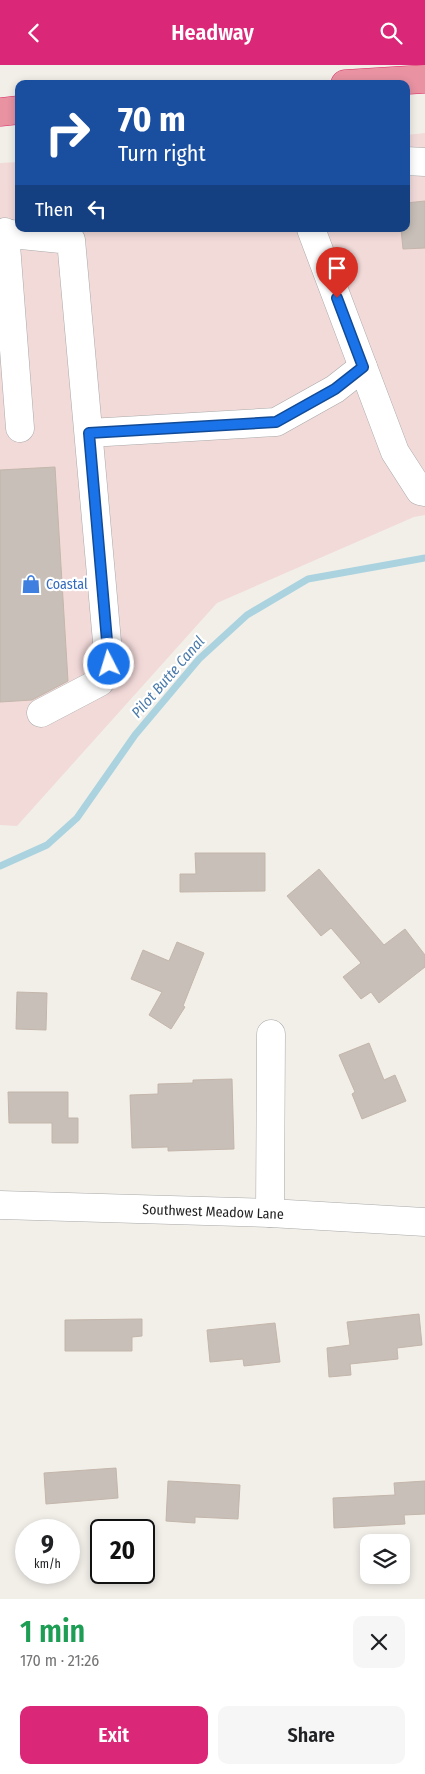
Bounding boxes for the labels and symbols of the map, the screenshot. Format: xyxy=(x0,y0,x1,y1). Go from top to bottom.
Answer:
pin xyxy=(316,247,358,298)
shop icon: Coastal xyxy=(20,573,42,595)
place label: Coastal xyxy=(46,576,88,593)
water label: Pilot Butte Canal xyxy=(128,632,208,721)
position arrow xyxy=(82,637,134,689)
street label: Southwest Meadow Lane xyxy=(142,1201,284,1223)
speed limit sign: 20 xyxy=(90,1519,155,1584)

